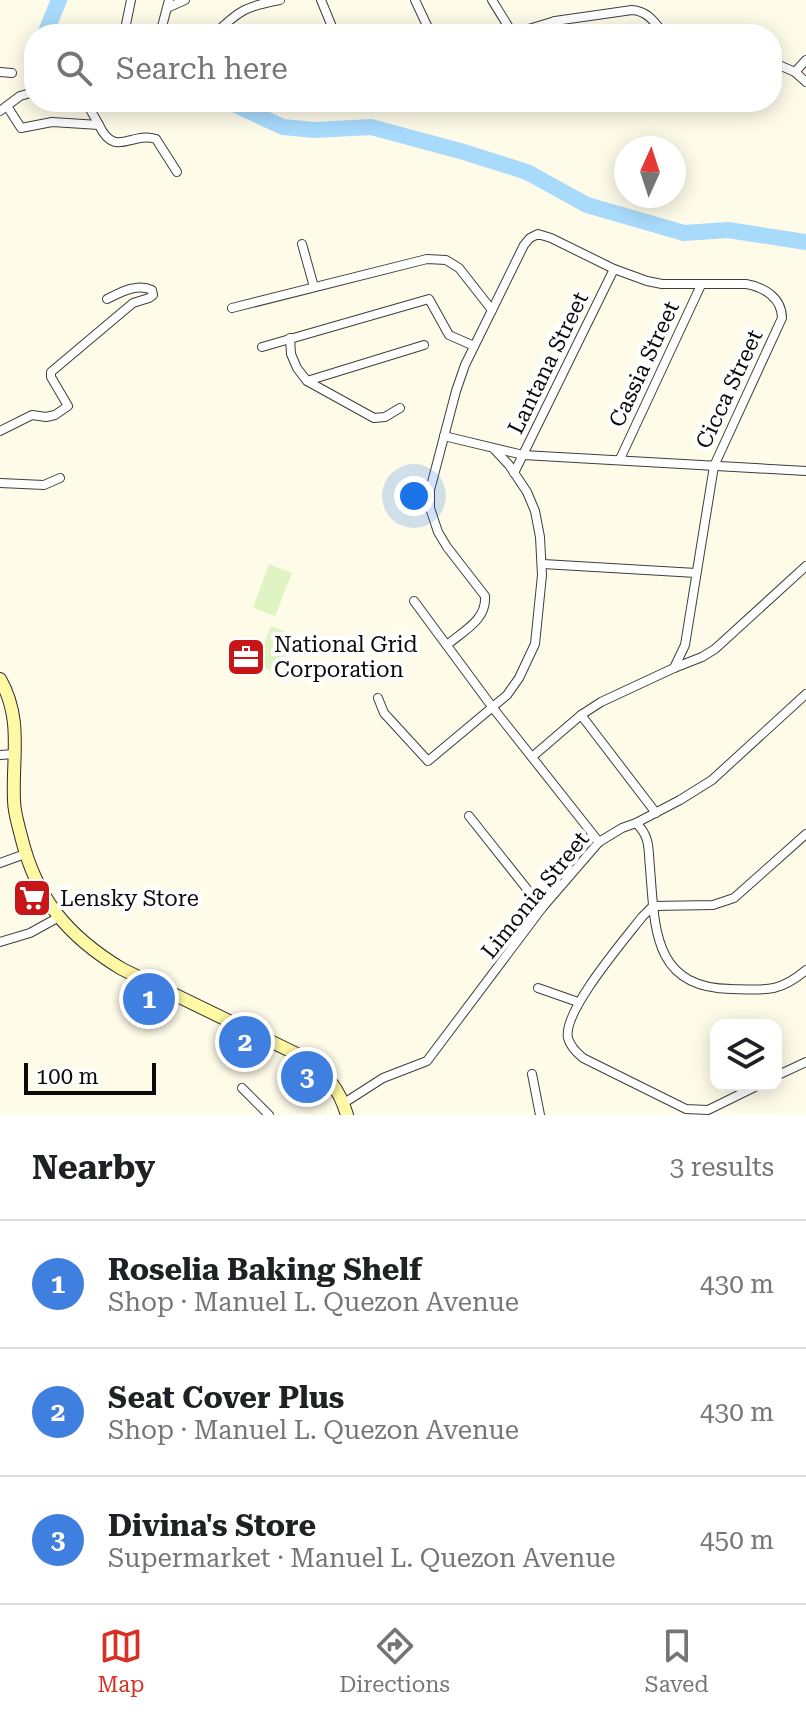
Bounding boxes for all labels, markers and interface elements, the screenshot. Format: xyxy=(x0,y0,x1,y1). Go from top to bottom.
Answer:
search box xyxy=(24,24,782,112)
icon: search xyxy=(52,46,96,90)
text: Search here xyxy=(116,51,288,86)
north arrow xyxy=(614,136,686,208)
street label: Lantana Street xyxy=(503,288,593,438)
street label: Cassia Street xyxy=(604,297,684,431)
street label: Cicca Street xyxy=(691,326,767,452)
your location xyxy=(394,476,434,516)
place label: National Grid Corporation xyxy=(274,632,418,682)
office icon: National Grid Corporation xyxy=(225,636,267,678)
street label: Limonia Street xyxy=(476,827,594,963)
supermarket icon: Lensky Store xyxy=(11,877,53,919)
place label: Lensky Store xyxy=(60,886,199,911)
pin: 1 xyxy=(123,969,175,1029)
pin: 2 xyxy=(219,1012,271,1072)
map controls xyxy=(710,1019,782,1091)
button: layers xyxy=(710,1019,782,1091)
pin: 3 xyxy=(281,1047,333,1107)
scale bar xyxy=(24,1059,156,1095)
text: 100 m xyxy=(36,1064,99,1089)
text: Nearby xyxy=(32,1147,155,1187)
text: 3 results xyxy=(670,1152,774,1182)
text: Roselia Baking Shelf xyxy=(108,1252,422,1287)
text: 1 xyxy=(51,1269,65,1299)
text: 430 m xyxy=(700,1269,774,1299)
text: Shop · Manuel L. Quezon Avenue xyxy=(108,1287,519,1317)
text: Seat Cover Plus xyxy=(108,1380,344,1415)
text: 2 xyxy=(51,1397,65,1427)
text: 430 m xyxy=(700,1397,774,1427)
text: Shop · Manuel L. Quezon Avenue xyxy=(108,1415,519,1445)
text: Divina's Store xyxy=(108,1508,316,1543)
text: 3 xyxy=(51,1525,65,1555)
text: 450 m xyxy=(700,1525,774,1555)
text: Supermarket · Manuel L. Quezon Avenue xyxy=(108,1543,616,1573)
tab: Map xyxy=(97,1624,144,1697)
tab: Directions xyxy=(339,1624,450,1697)
tab: Saved xyxy=(645,1624,709,1697)

